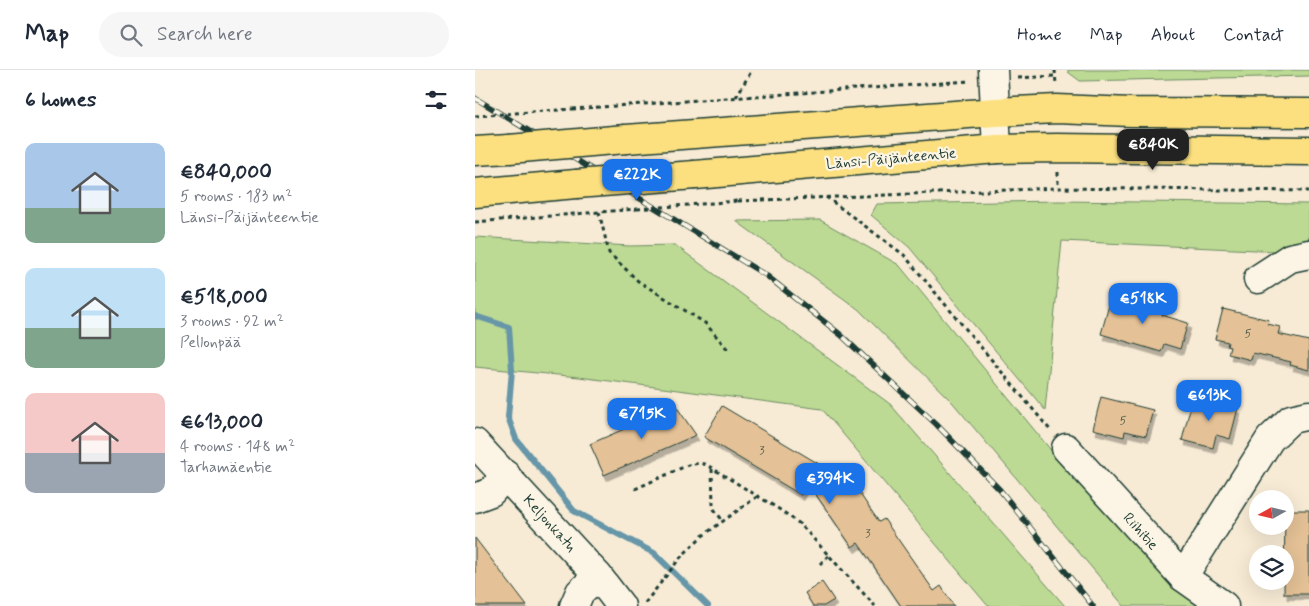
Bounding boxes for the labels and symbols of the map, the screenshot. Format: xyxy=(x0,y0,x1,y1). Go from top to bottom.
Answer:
pin: €840K xyxy=(1118,128,1188,171)
street label: Länsi-Päijänteentie xyxy=(825,143,957,175)
pin: €222K xyxy=(602,158,672,201)
pin: €518K xyxy=(1108,282,1178,325)
house number: 5 xyxy=(1244,326,1252,342)
pin: €613K xyxy=(1174,380,1244,422)
pin: €715K xyxy=(607,398,677,440)
house number: 5 xyxy=(1119,413,1127,429)
house number: 3 xyxy=(759,443,765,459)
pin: €394K xyxy=(795,462,865,505)
north arrow xyxy=(1249,490,1294,535)
street label: Keljonkatu xyxy=(518,491,581,557)
street label: Riihitie xyxy=(1118,509,1162,555)
house number: 3 xyxy=(865,526,871,542)

